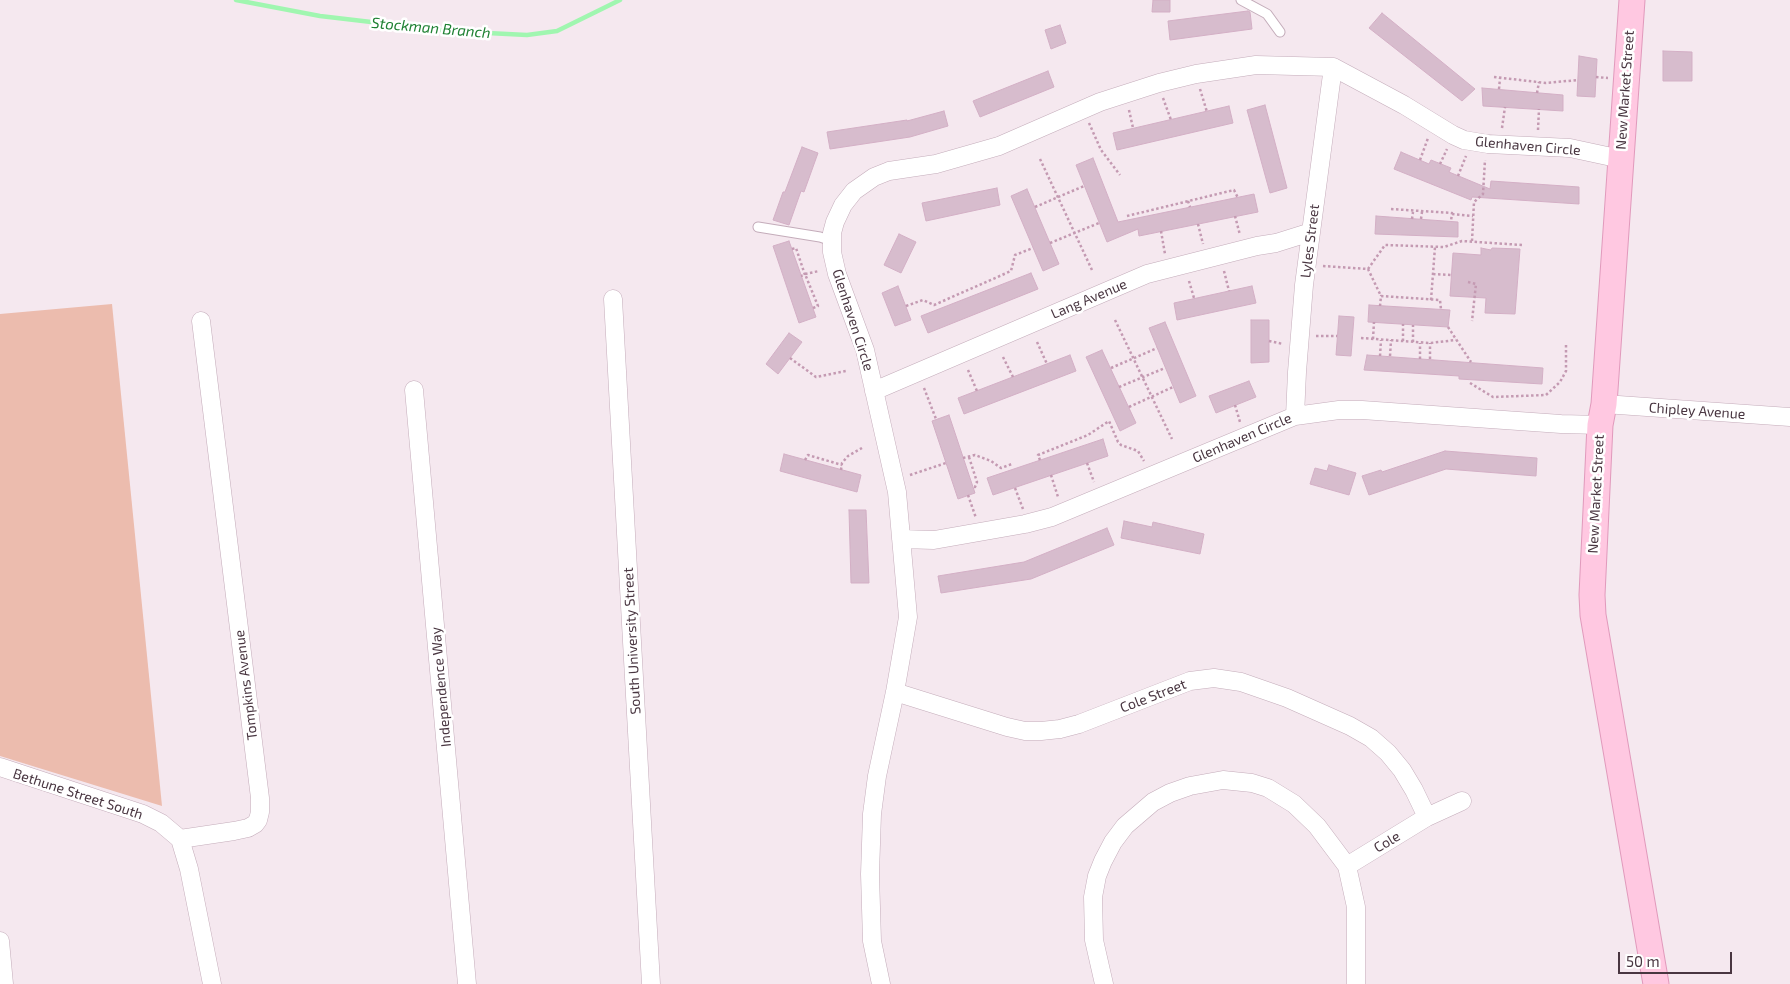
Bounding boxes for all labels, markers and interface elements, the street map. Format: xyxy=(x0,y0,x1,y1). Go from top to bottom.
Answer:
water label: Stockman Branch xyxy=(371,14,491,42)
street label: New Market Street xyxy=(1612,30,1638,150)
street label: Glenhaven Circle xyxy=(1475,133,1581,159)
street label: Lyles Street xyxy=(1297,203,1323,279)
street label: Glenhaven Circle xyxy=(829,267,877,373)
street label: Lang Avenue xyxy=(1049,275,1129,323)
street label: Chipley Avenue xyxy=(1648,399,1746,423)
street label: Glenhaven Circle xyxy=(1190,410,1294,466)
street label: New Market Street xyxy=(1584,434,1608,554)
street label: South University Street xyxy=(620,567,644,715)
street label: Independence Way xyxy=(427,626,455,748)
street label: Tompkins Avenue xyxy=(231,629,261,741)
street label: Cole Street xyxy=(1117,676,1189,716)
street label: Bethune Street South xyxy=(11,765,145,823)
street label: Cole xyxy=(1371,828,1403,856)
scale bar xyxy=(1620,942,1734,974)
text: 50 m xyxy=(1626,952,1660,970)

